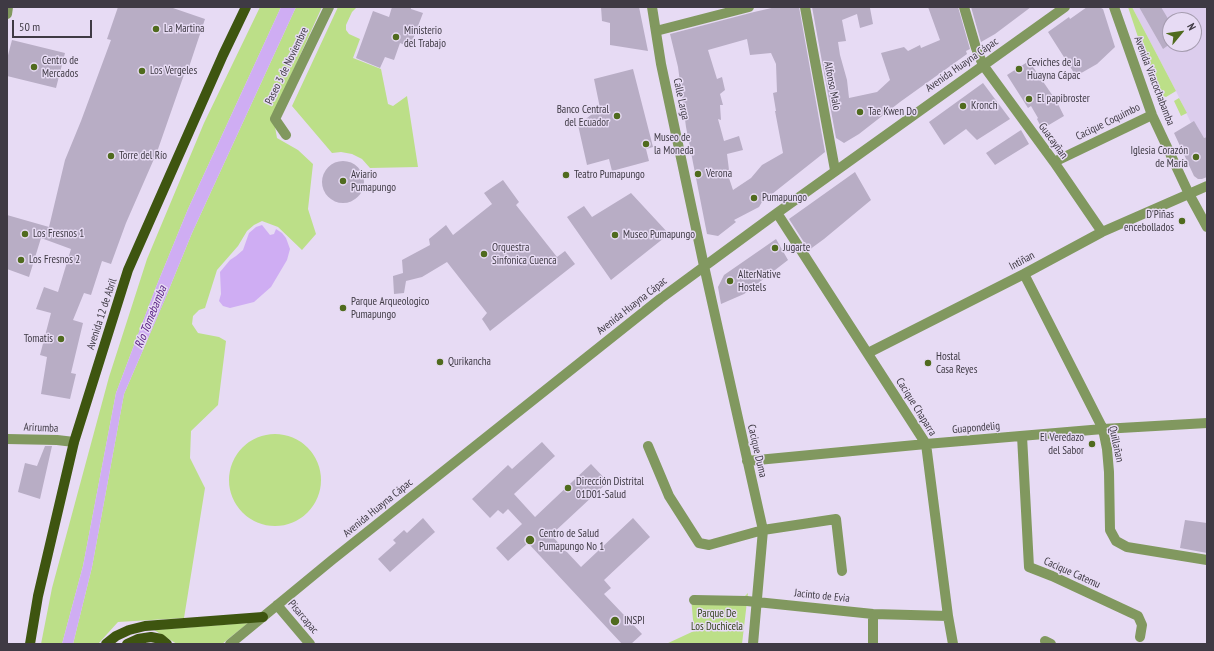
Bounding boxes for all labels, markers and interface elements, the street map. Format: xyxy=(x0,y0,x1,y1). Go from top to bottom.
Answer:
scale bar xyxy=(14,12,94,38)
north arrow xyxy=(1162,12,1202,52)
text: 50 m xyxy=(19,19,40,34)
text: N xyxy=(1184,21,1199,33)
place label: La Martina xyxy=(164,22,204,36)
marker: La Martina xyxy=(151,24,161,34)
place label: Ministerio del Trabajo xyxy=(404,24,446,50)
street label: Paseo 3 de Noviembre xyxy=(263,25,311,107)
marker: Ministerio del Trabajo xyxy=(391,32,401,42)
street label: Avenida Huayna Cápac xyxy=(923,35,1001,95)
street label: Avenida Viracochabamba xyxy=(1131,35,1177,127)
place label: Centro de Mercados xyxy=(42,54,79,80)
place label: Ceviches de la Huayna Cápac xyxy=(1027,56,1081,82)
street label: Alfonso Malo xyxy=(821,60,843,112)
marker: Centro de Mercados xyxy=(29,62,39,72)
place label: Los Vergeles xyxy=(150,64,197,78)
marker: Ceviches de la Huayna Cápac xyxy=(1014,64,1024,74)
marker: Los Vergeles xyxy=(137,66,147,76)
street label: Calle Larga xyxy=(670,77,692,121)
place label: El papibroster xyxy=(1037,92,1090,106)
marker: El papibroster xyxy=(1024,94,1034,104)
place label: Kronch xyxy=(971,99,998,113)
marker: Kronch xyxy=(958,101,968,111)
street label: Cacique Coquimbo xyxy=(1074,101,1142,143)
place label: Banco Central del Ecuador xyxy=(557,103,609,129)
place label: Tae Kwen Do xyxy=(868,105,917,119)
marker: Tae Kwen Do xyxy=(855,107,865,117)
marker: Banco Central del Ecuador xyxy=(612,111,622,121)
street label: Guacayñan xyxy=(1036,120,1070,162)
place label: Museo de la Moneda xyxy=(654,131,694,157)
marker: Museo de la Moneda xyxy=(641,139,651,149)
place label: Iglesia Corazón de María xyxy=(1130,144,1188,170)
place label: Torre del Río xyxy=(119,149,167,163)
marker: Torre del Río xyxy=(106,151,116,161)
marker: Iglesia Corazón de María xyxy=(1191,152,1201,162)
place label: Verona xyxy=(706,167,732,181)
place label: Aviario Pumapungo xyxy=(351,168,396,194)
place label: Teatro Pumapungo xyxy=(574,168,645,182)
marker: Verona xyxy=(693,169,703,179)
marker: Teatro Pumapungo xyxy=(561,170,571,180)
marker: Aviario Pumapungo xyxy=(338,176,348,186)
place label: Pumapungo xyxy=(762,191,807,205)
marker: Pumapungo xyxy=(749,193,759,203)
place label: D'Piñas encebollados xyxy=(1124,208,1174,234)
marker: D'Piñas encebollados xyxy=(1177,216,1187,226)
place label: Los Fresnos 1 xyxy=(33,227,84,241)
place label: Museo Pumapungo xyxy=(623,228,695,242)
marker: Los Fresnos 1 xyxy=(20,229,30,239)
marker: Museo Pumapungo xyxy=(610,230,620,240)
place label: Orquestra Sinfonica Cuenca xyxy=(492,241,557,267)
place label: Jugarte xyxy=(783,241,810,255)
marker: Jugarte xyxy=(770,243,780,253)
marker: Orquestra Sinfonica Cuenca xyxy=(479,249,489,259)
street label: Intiñan xyxy=(1007,249,1037,273)
place label: Los Fresnos 2 xyxy=(29,253,80,267)
marker: Los Fresnos 2 xyxy=(16,255,26,265)
place label: AlterNative Hostels xyxy=(738,268,781,294)
street label: Avenida Huayna Cápac xyxy=(594,274,670,338)
marker: AlterNative Hostels xyxy=(725,276,735,286)
street label: Avenida 12 de Abril xyxy=(84,277,120,351)
water label: Río Tomebamba xyxy=(132,284,170,350)
place label: Parque Arqueologico Pumapungo xyxy=(351,295,429,321)
marker: Parque Arqueologico Pumapungo xyxy=(338,303,348,313)
place label: Tomatis xyxy=(24,332,53,346)
marker: Tomatis xyxy=(56,334,66,344)
place label: Hostal Casa Reyes xyxy=(936,350,977,376)
place label: Qurikancha xyxy=(448,355,491,369)
marker: Qurikancha xyxy=(435,357,445,367)
marker: Hostal Casa Reyes xyxy=(923,358,933,368)
street label: Cacique Chaparra xyxy=(893,376,939,438)
street label: Guapondelig xyxy=(952,419,1000,437)
street label: Arirumba xyxy=(23,421,59,435)
street label: Cacique Duma xyxy=(744,423,770,479)
street label: Quillañan xyxy=(1106,425,1126,463)
place label: El Veredazo del Sabor xyxy=(1040,431,1084,457)
marker: El Veredazo del Sabor xyxy=(1087,439,1097,449)
place label: Dirección Distrital 01D01-Salud xyxy=(576,475,644,501)
street label: Avenida Huayna Cápac xyxy=(341,476,415,540)
marker: Dirección Distrital 01D01-Salud xyxy=(563,483,573,493)
place label: Centro de Salud Pumapungo No 1 xyxy=(539,527,604,553)
marker: Centro de Salud Pumapungo No 1 xyxy=(524,534,536,546)
street label: Cacique Catemu xyxy=(1042,555,1102,591)
street label: Jacinto de Evia xyxy=(794,587,850,605)
street label: Pisarcapac xyxy=(285,597,321,637)
park label: Parque De Los Duchicela xyxy=(691,607,743,633)
place label: INSPI xyxy=(624,614,645,628)
marker: INSPI xyxy=(609,615,621,627)

